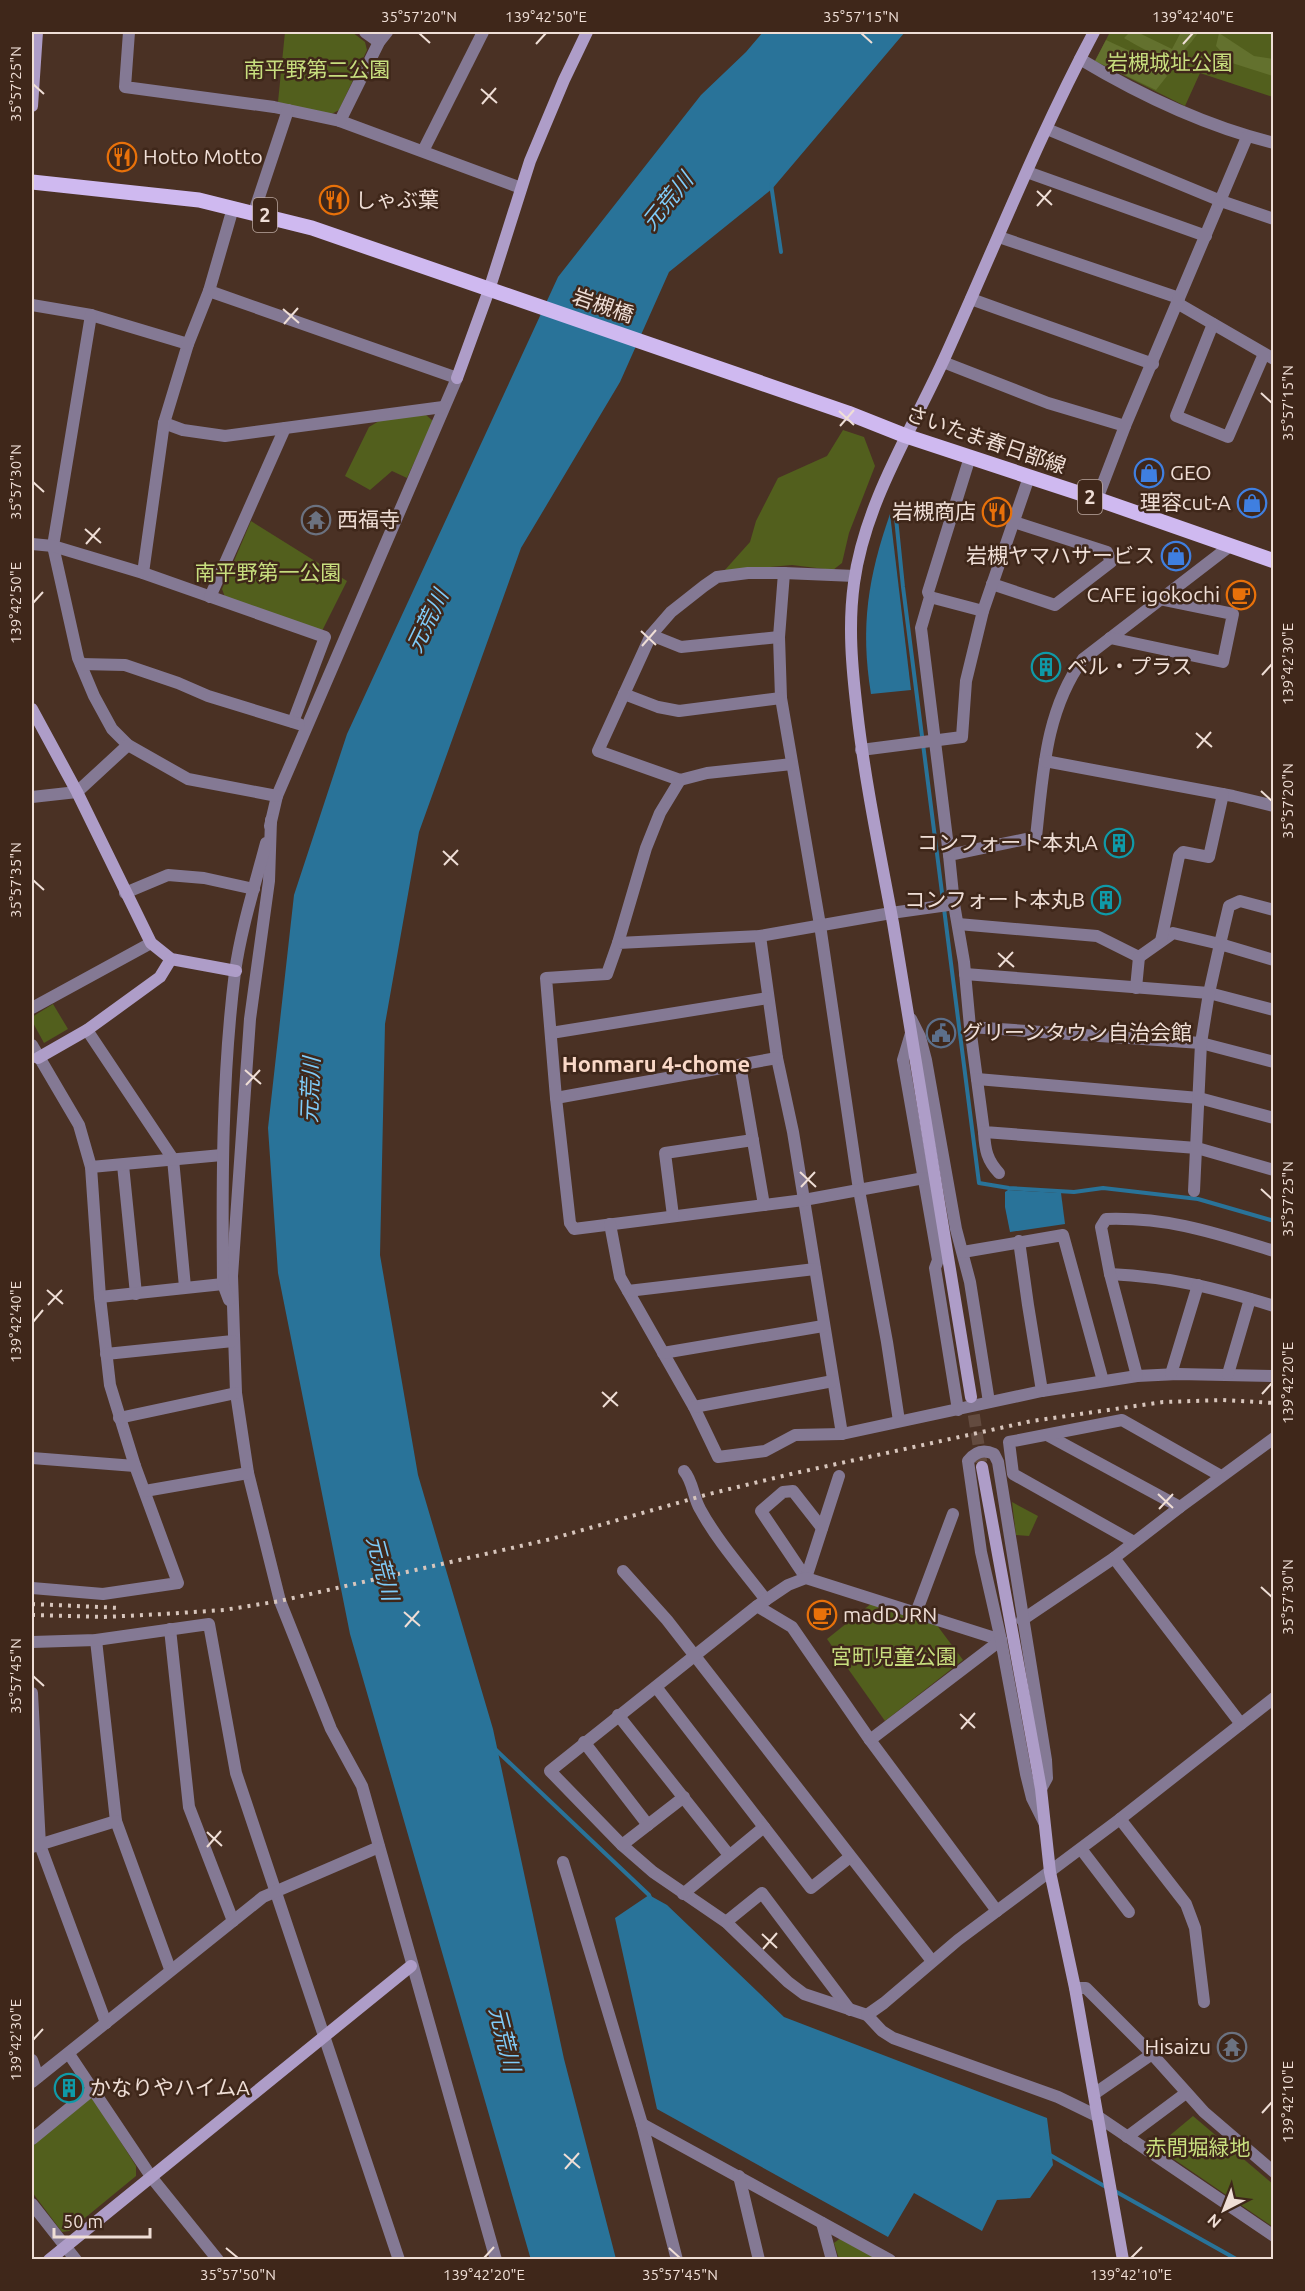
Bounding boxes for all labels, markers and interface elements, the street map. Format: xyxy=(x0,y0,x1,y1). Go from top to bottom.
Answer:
text: 35°57'20"N xyxy=(381,8,457,25)
text: 139°42'50"E xyxy=(505,8,587,25)
text: 35°57'15"N xyxy=(823,8,899,25)
text: 139°42'40"E xyxy=(1152,8,1234,25)
text: 35°57'25"N xyxy=(7,46,24,122)
park label: 岩槻城址公園 xyxy=(1107,50,1233,74)
park label: 南平野第二公園 xyxy=(244,57,391,81)
restaurant icon: Hotto Motto xyxy=(106,141,138,173)
place label: Hotto Motto xyxy=(143,144,263,168)
water label: 元荒川 xyxy=(636,166,698,234)
restaurant icon: しゃぶ葉 xyxy=(318,184,350,216)
place label: しゃぶ葉 xyxy=(355,187,439,211)
road number: 2 xyxy=(253,198,277,232)
street label: 岩槻橋 xyxy=(570,283,637,327)
text: 35°57'15"N xyxy=(1279,365,1296,441)
street label: さいたま春日部線 xyxy=(903,400,1069,478)
text: 35°57'30"N xyxy=(7,444,24,520)
shop icon: GEO xyxy=(1133,457,1165,489)
place label: GEO xyxy=(1170,460,1212,484)
road number: 2 xyxy=(1078,480,1102,514)
shop icon: 理容cut-A xyxy=(1236,487,1268,519)
place label: 理容cut-A xyxy=(1140,490,1231,514)
restaurant icon: 岩槻商店 xyxy=(981,496,1013,528)
place label: 岩槻商店 xyxy=(892,499,976,523)
temple icon: 西福寺 xyxy=(300,504,332,536)
place label: 西福寺 xyxy=(337,507,400,531)
shop icon: 岩槻ヤマハサービス xyxy=(1160,540,1192,572)
place label: 岩槻ヤマハサービス xyxy=(966,543,1155,567)
park label: 南平野第一公園 xyxy=(195,560,342,584)
text: 139°42'50"E xyxy=(7,562,24,644)
cafe icon: CAFE igokochi xyxy=(1225,579,1257,611)
place label: CAFE igokochi xyxy=(1087,582,1220,606)
water label: 元荒川 xyxy=(401,584,453,656)
text: 139°42'30"E xyxy=(1279,623,1296,705)
building icon: ベル・プラス xyxy=(1030,651,1062,683)
place label: ベル・プラス xyxy=(1067,654,1193,678)
text: 35°57'20"N xyxy=(1279,763,1296,839)
building icon: コンフォート本丸A xyxy=(1103,827,1135,859)
place label: コンフォート本丸A xyxy=(917,830,1098,854)
text: 35°57'35"N xyxy=(7,842,24,918)
building icon: コンフォート本丸B xyxy=(1090,884,1122,916)
place label: コンフォート本丸B xyxy=(904,887,1085,911)
public building icon: グリーンタウン自治会館 xyxy=(925,1017,957,1049)
place label: グリーンタウン自治会館 xyxy=(962,1020,1192,1044)
district label: Honmaru 4-chome xyxy=(562,1051,750,1076)
water label: 元荒川 xyxy=(296,1055,323,1123)
text: 35°57'25"N xyxy=(1279,1161,1296,1237)
text: 139°42'40"E xyxy=(7,1281,24,1363)
text: 139°42'20"E xyxy=(1279,1342,1296,1424)
water label: 元荒川 xyxy=(363,1533,405,1605)
text: 35°57'30"N xyxy=(1279,1559,1296,1635)
cafe icon: madDJRN xyxy=(806,1599,838,1631)
place label: madDJRN xyxy=(843,1602,937,1626)
text: 35°57'45"N xyxy=(7,1638,24,1714)
park label: 宮町児童公園 xyxy=(831,1644,957,1668)
text: 139°42'30"E xyxy=(7,1999,24,2081)
water label: 元荒川 xyxy=(485,2004,526,2076)
temple icon: Hisaizu xyxy=(1216,2031,1248,2063)
place label: Hisaizu xyxy=(1145,2034,1211,2058)
text: 139°42'10"E xyxy=(1279,2061,1296,2143)
building icon: かなりやハイムA xyxy=(53,2072,85,2104)
place label: かなりやハイムA xyxy=(90,2075,250,2099)
park label: 赤間堀緑地 xyxy=(1146,2135,1251,2159)
north arrow xyxy=(1194,2180,1254,2240)
scale bar xyxy=(54,2201,150,2239)
text: N xyxy=(1204,2210,1224,2232)
text: 50 m xyxy=(63,2211,103,2231)
text: 35°57'50"N xyxy=(200,2266,276,2283)
text: 139°42'20"E xyxy=(443,2266,525,2283)
text: 35°57'45"N xyxy=(642,2266,718,2283)
text: 139°42'10"E xyxy=(1090,2266,1172,2283)

